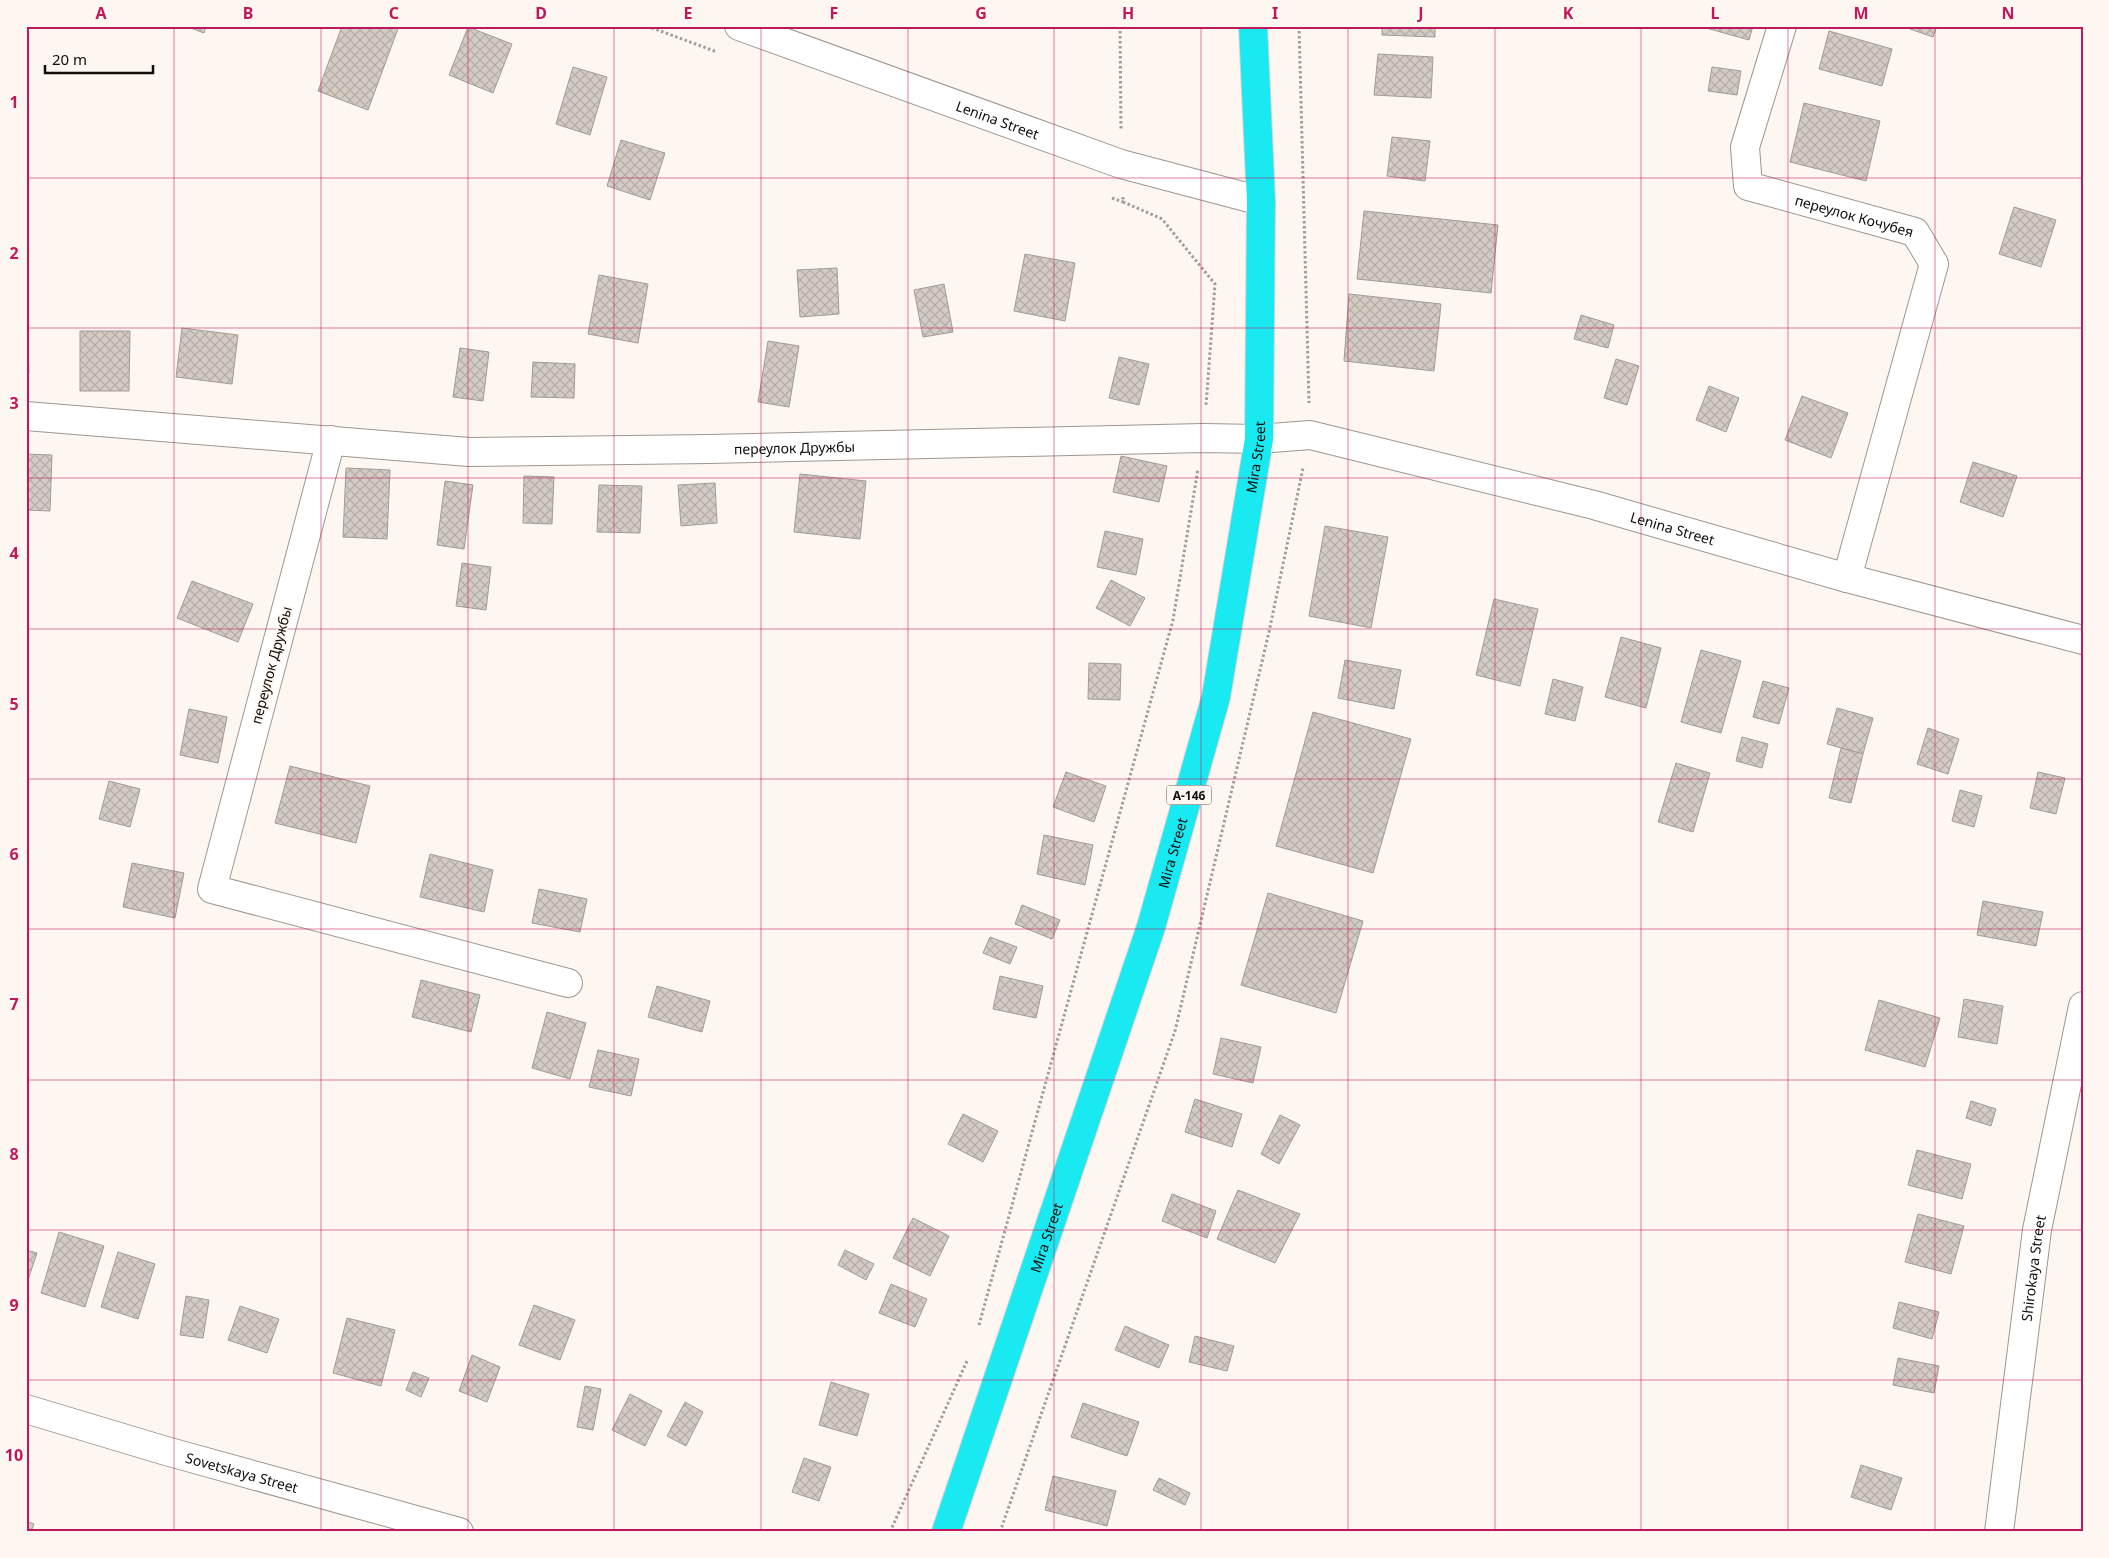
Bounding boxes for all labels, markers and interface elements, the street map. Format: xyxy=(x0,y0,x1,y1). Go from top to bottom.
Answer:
text: A xyxy=(95,2,107,24)
text: B xyxy=(243,2,253,24)
text: C xyxy=(389,2,399,24)
text: D xyxy=(535,2,547,24)
text: E xyxy=(684,2,693,24)
text: F xyxy=(830,2,838,24)
text: G xyxy=(975,2,987,24)
text: H xyxy=(1122,2,1134,24)
text: I xyxy=(1272,2,1278,24)
text: J xyxy=(1416,2,1424,24)
text: K xyxy=(1563,2,1574,24)
text: L xyxy=(1711,2,1720,24)
text: M xyxy=(1853,2,1869,24)
text: N xyxy=(2001,2,2015,24)
scale bar xyxy=(45,42,152,74)
text: 20 m xyxy=(52,49,87,69)
text: 1 xyxy=(9,91,19,113)
street label: Lenina Street xyxy=(954,96,1042,143)
street label: переулок Кочубея xyxy=(1793,190,1916,241)
text: 2 xyxy=(9,242,19,264)
text: 3 xyxy=(9,392,19,414)
street label: Mira Street xyxy=(1241,421,1269,494)
street label: переулок Дружбы xyxy=(734,436,855,458)
street label: Lenina Street xyxy=(1628,506,1717,549)
text: 4 xyxy=(9,542,19,564)
street label: переулок Дружбы xyxy=(246,604,296,726)
text: 5 xyxy=(9,693,19,715)
road number: А-146 xyxy=(1166,786,1212,804)
street label: Mira Street xyxy=(1153,815,1191,890)
text: 6 xyxy=(9,843,19,865)
text: 7 xyxy=(9,993,19,1015)
text: 8 xyxy=(9,1143,19,1165)
street label: Mira Street xyxy=(1025,1200,1066,1275)
street label: Shirokaya Street xyxy=(2016,1213,2049,1322)
text: 9 xyxy=(9,1294,19,1316)
text: 10 xyxy=(5,1444,23,1466)
street label: Sovetskaya Street xyxy=(184,1447,300,1497)

